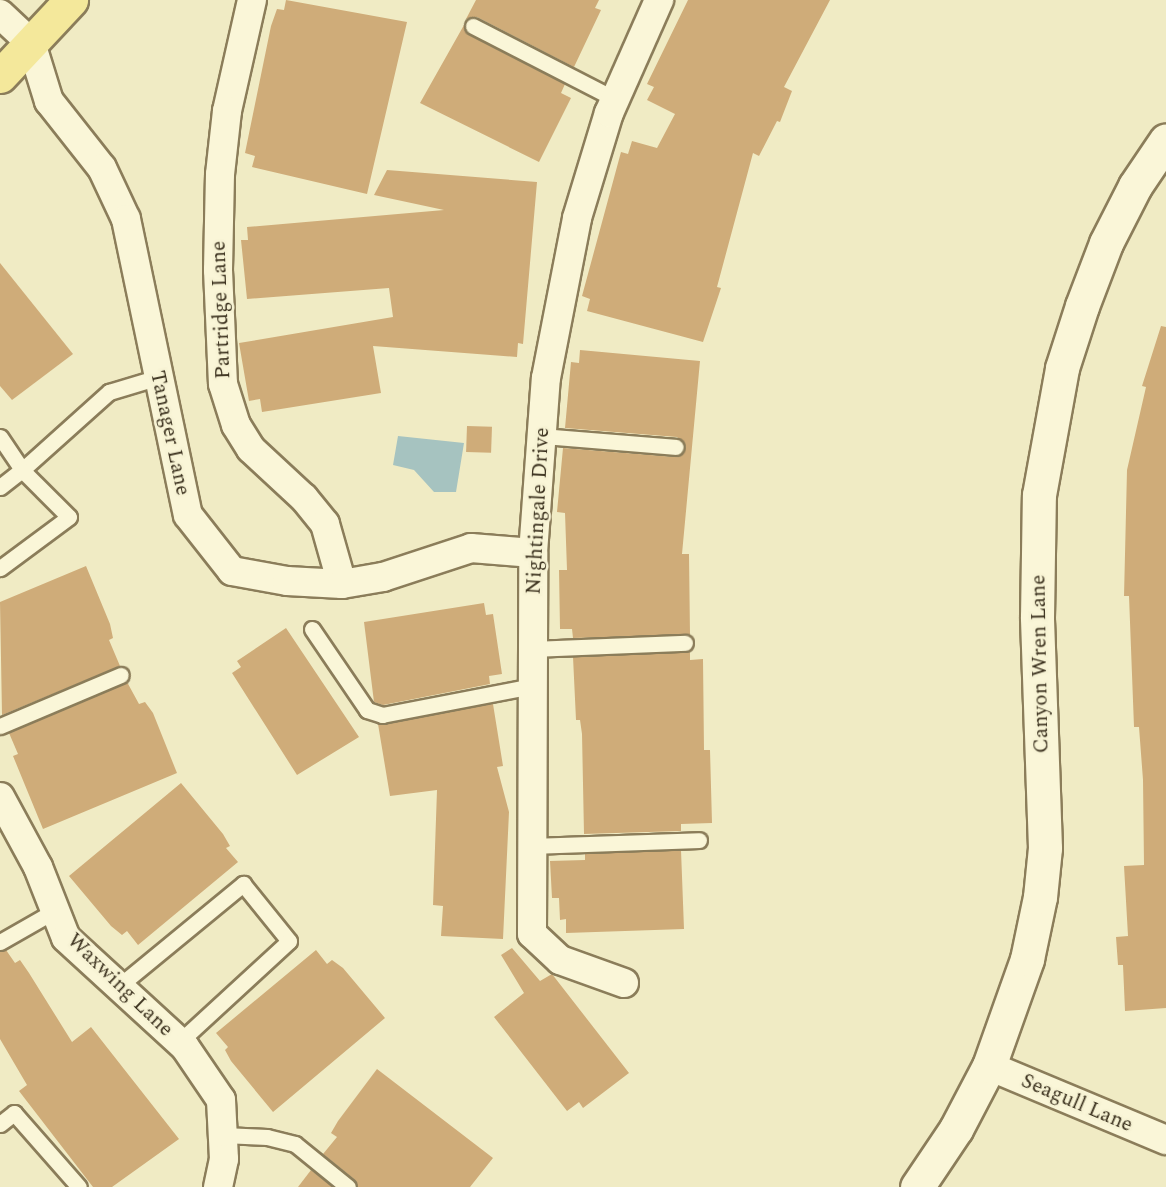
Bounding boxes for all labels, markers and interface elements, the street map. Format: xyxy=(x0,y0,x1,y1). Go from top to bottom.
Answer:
street label: Partridge Lane xyxy=(206,240,236,380)
street label: Tanager Lane xyxy=(144,368,196,498)
street label: Nightingale Drive xyxy=(521,427,555,595)
street label: Canyon Wren Lane xyxy=(1026,574,1054,754)
street label: Waxwing Lane xyxy=(62,928,178,1042)
street label: Seagull Lane xyxy=(1017,1068,1137,1138)

